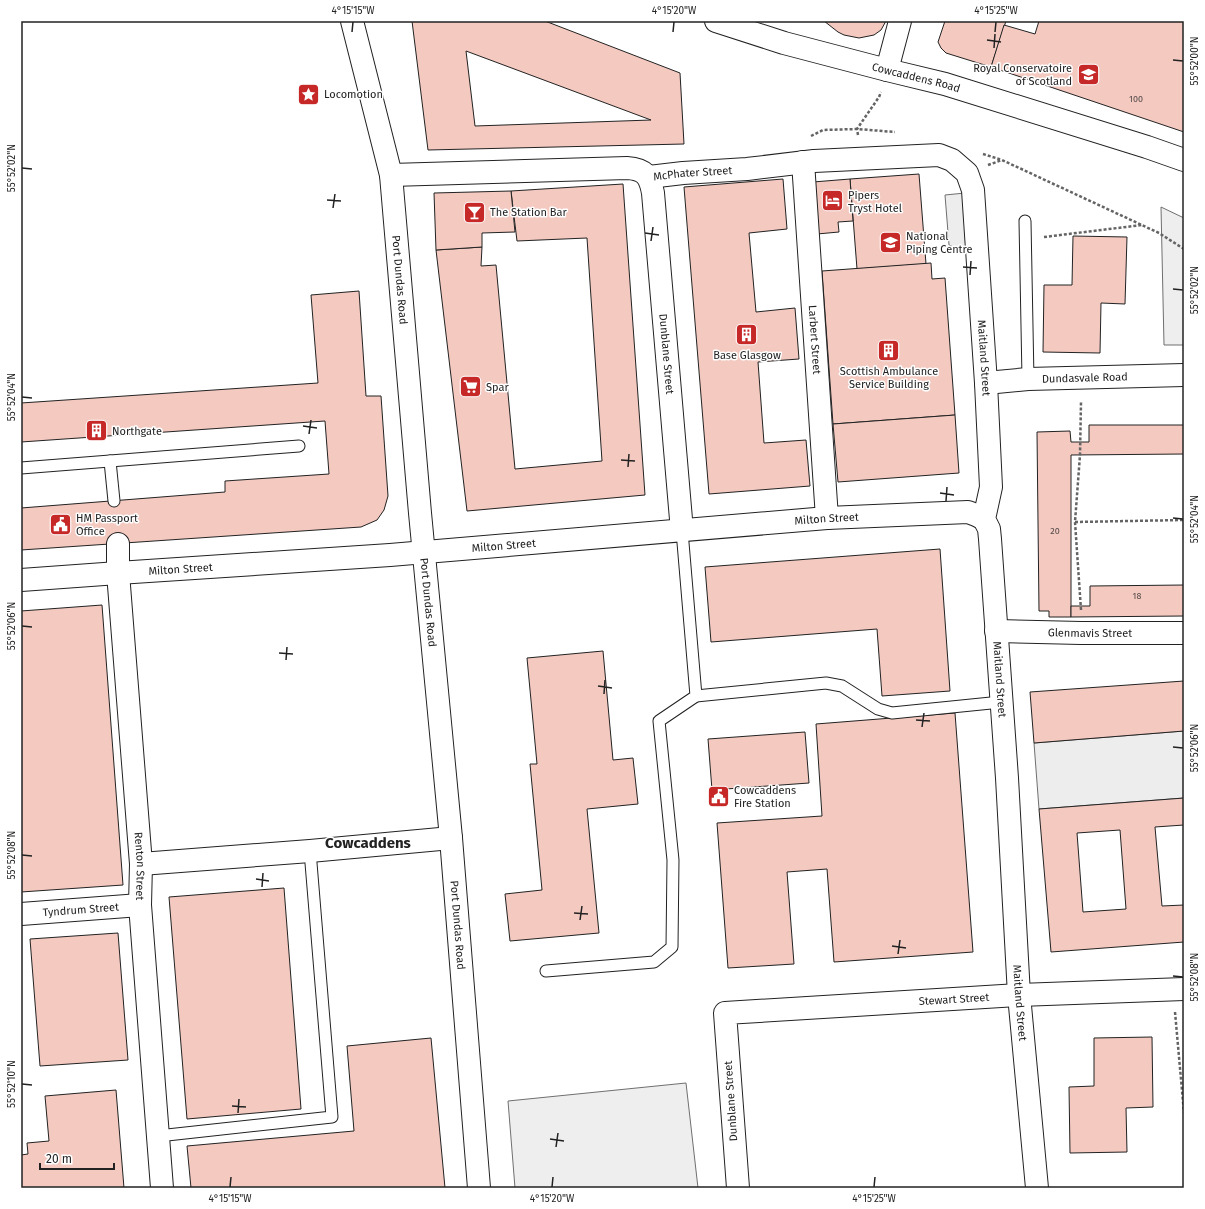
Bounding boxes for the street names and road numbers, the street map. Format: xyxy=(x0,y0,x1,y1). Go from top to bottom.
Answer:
street label: Cowcaddens Road xyxy=(871,60,962,95)
street label: McPhater Street xyxy=(653,163,733,183)
street label: Port Dundas Road xyxy=(390,235,410,325)
street label: Larbert Street xyxy=(806,305,824,375)
street label: Dunblane Street xyxy=(657,313,677,395)
street label: Maitland Street xyxy=(975,319,993,396)
street label: Dundasvale Road xyxy=(1042,370,1128,385)
street label: Milton Street xyxy=(794,510,859,527)
street label: Milton Street xyxy=(471,536,536,555)
street label: Port Dundas Road xyxy=(418,557,439,648)
street label: Milton Street xyxy=(148,560,213,577)
street label: Glenmavis Street xyxy=(1048,626,1132,640)
street label: Maitland Street xyxy=(991,641,1009,718)
street label: Renton Street xyxy=(132,831,148,900)
street label: Port Dundas Road xyxy=(448,880,468,970)
street label: Tyndrum Street xyxy=(42,900,120,919)
street label: Maitland Street xyxy=(1011,964,1030,1041)
street label: Stewart Street xyxy=(918,990,990,1008)
street label: Dunblane Street xyxy=(722,1060,740,1142)

